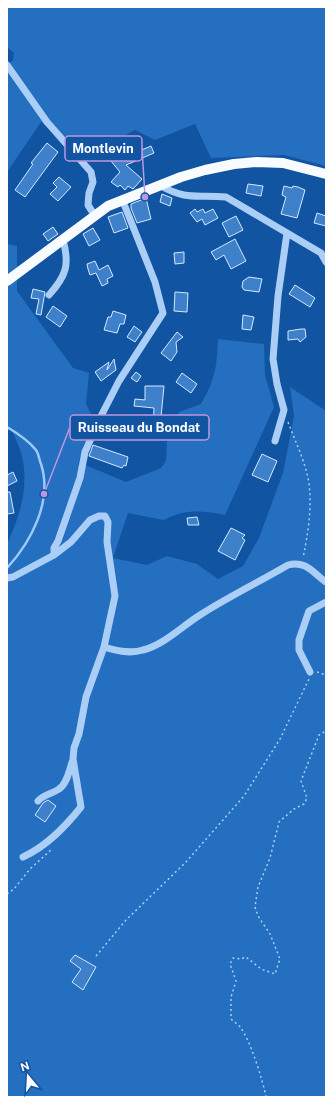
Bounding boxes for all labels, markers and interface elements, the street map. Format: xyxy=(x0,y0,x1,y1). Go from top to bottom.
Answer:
callout: Montlevin xyxy=(65,136,142,161)
text: Montlevin xyxy=(72,141,134,156)
callout: Ruisseau du Bondat xyxy=(70,415,209,440)
text: Ruisseau du Bondat xyxy=(78,420,200,435)
north arrow xyxy=(8,1056,48,1096)
text: N xyxy=(19,1059,31,1074)

